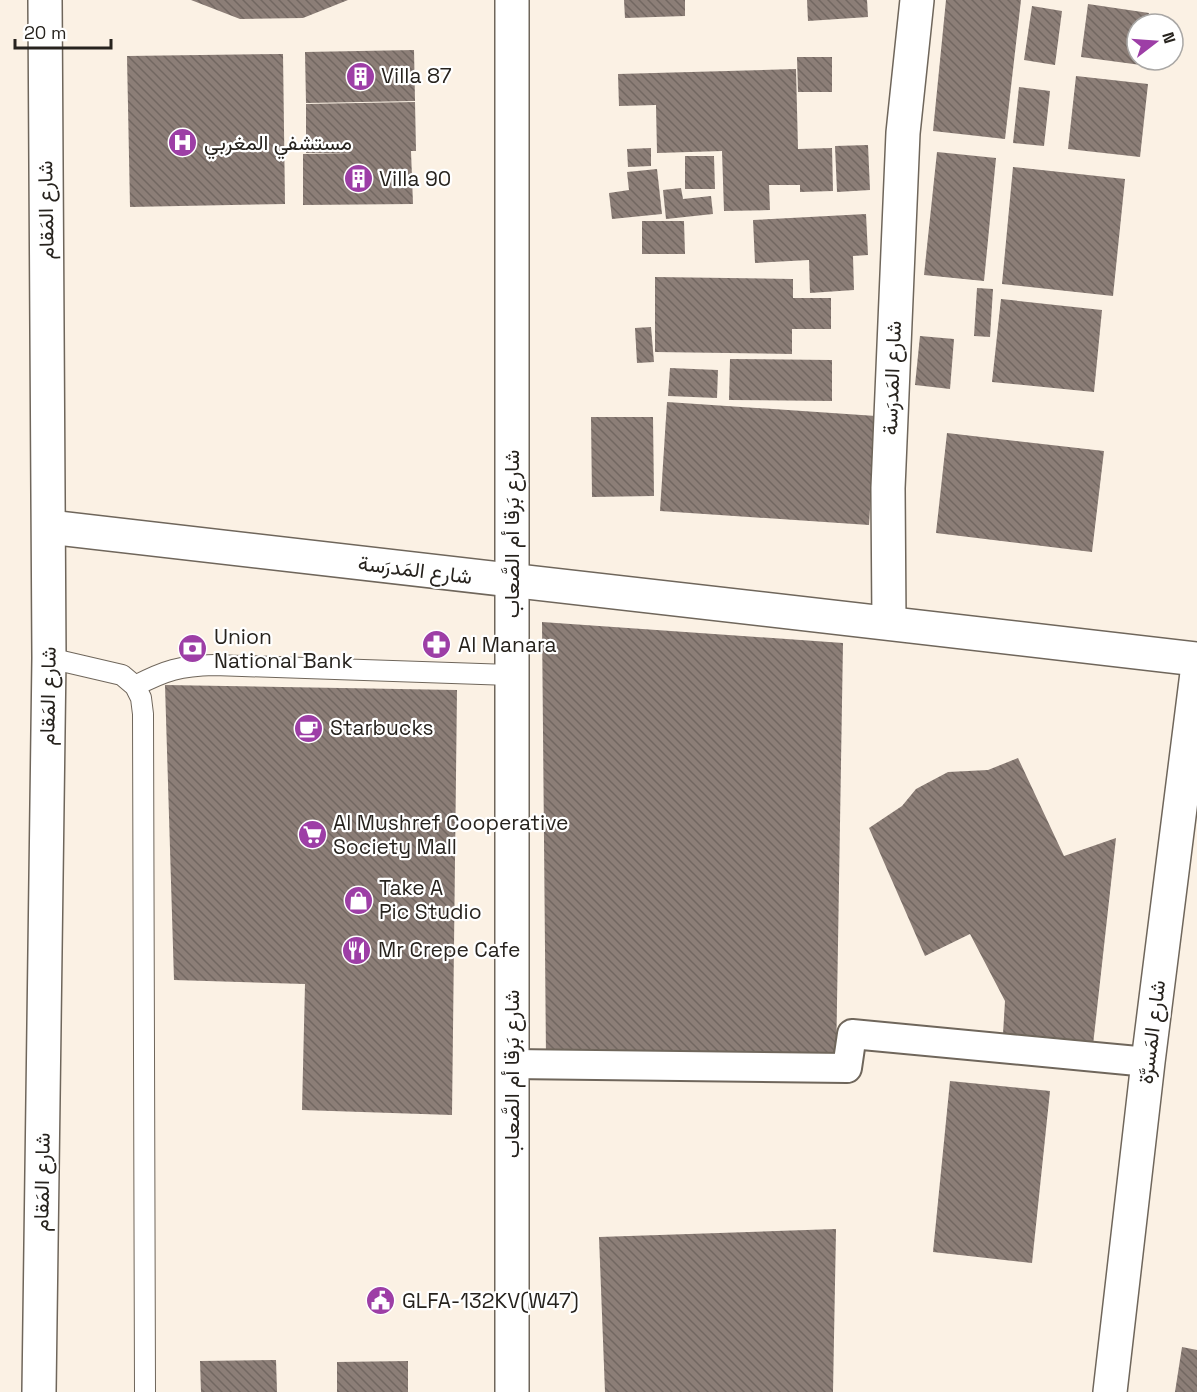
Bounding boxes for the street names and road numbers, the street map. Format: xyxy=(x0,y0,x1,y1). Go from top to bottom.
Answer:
street label: شارع المَقام xyxy=(31,160,61,260)
street label: شارع المَدرَسة xyxy=(876,320,908,436)
street label: شارع بَرقا أم الصَّعاب xyxy=(498,450,526,618)
street label: شارع المَدرَسة xyxy=(356,549,474,591)
street label: شارع المَقام xyxy=(33,646,63,746)
street label: شارع المَسرَّة xyxy=(1132,978,1172,1086)
street label: شارع بَرقا أم الصَّعاب xyxy=(498,990,526,1158)
street label: شارع المَقام xyxy=(27,1132,57,1232)

